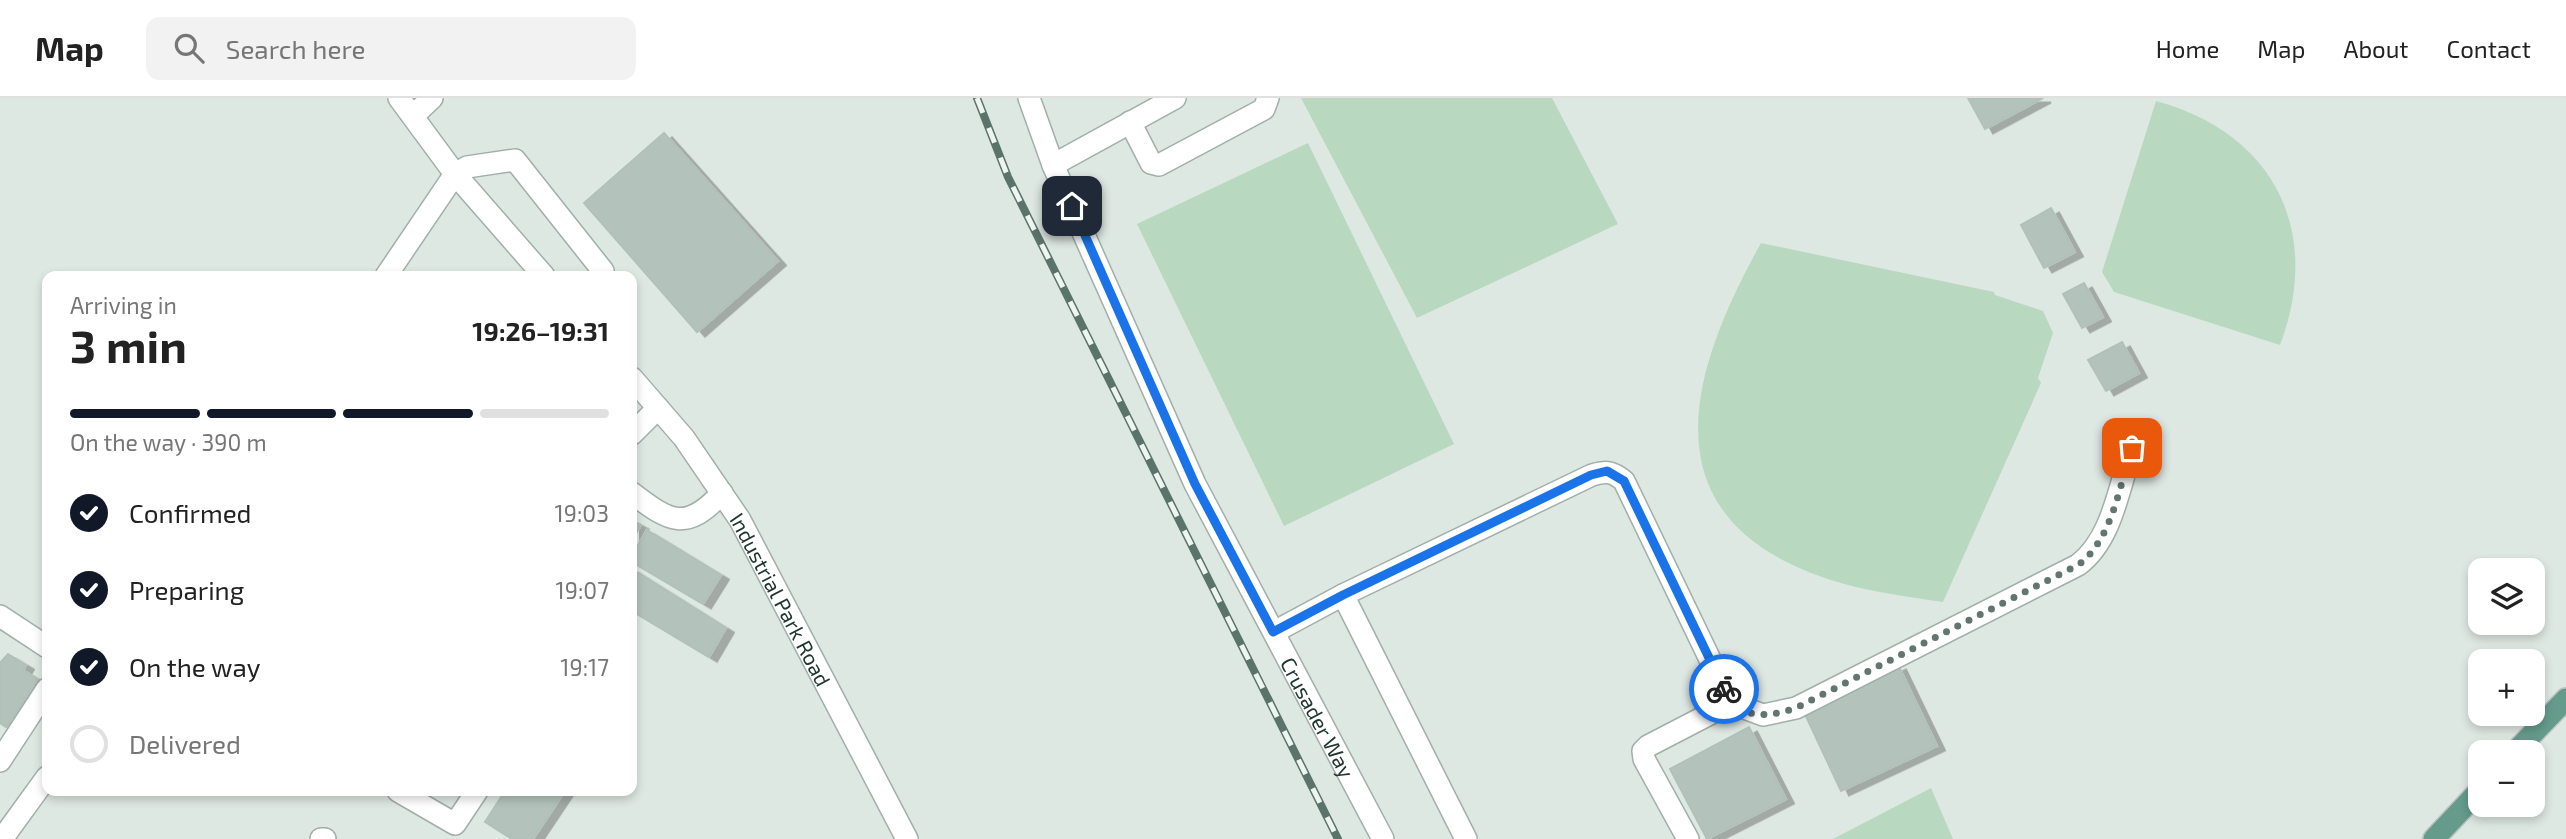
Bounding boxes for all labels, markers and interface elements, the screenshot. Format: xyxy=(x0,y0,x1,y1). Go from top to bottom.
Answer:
search box xyxy=(146,17,636,80)
text: Map xyxy=(35,28,104,68)
icon: search xyxy=(170,29,208,67)
text: Search here xyxy=(226,33,365,64)
text: Home xyxy=(2156,34,2219,63)
text: Map xyxy=(2257,34,2305,63)
text: About xyxy=(2343,34,2409,63)
text: Contact xyxy=(2447,34,2531,63)
pin xyxy=(1042,176,1102,236)
icon: home xyxy=(1053,187,1091,225)
text: Arriving in xyxy=(70,291,177,319)
text: 19:26–19:31 xyxy=(472,315,609,346)
text: 3 min xyxy=(70,317,187,372)
pin xyxy=(2102,418,2162,478)
text: On the way · 390 m xyxy=(70,428,267,456)
icon: bag xyxy=(2113,429,2151,467)
icon: check xyxy=(70,494,108,532)
text: Confirmed xyxy=(129,497,252,528)
text: 19:03 xyxy=(555,499,609,527)
street label: Industrial Park Road xyxy=(726,507,837,690)
map controls xyxy=(2468,558,2545,817)
button: layers xyxy=(2468,558,2545,635)
icon: check xyxy=(70,571,108,609)
text: Preparing xyxy=(129,574,244,605)
text: 19:07 xyxy=(556,576,609,604)
icon: check xyxy=(70,648,108,686)
button: + xyxy=(2468,649,2545,726)
text: On the way xyxy=(129,651,260,682)
text: 19:17 xyxy=(560,653,609,681)
street label: Crusader Way xyxy=(1276,653,1360,781)
courier xyxy=(1689,654,1759,724)
icon: bike xyxy=(1705,670,1743,708)
text: Delivered xyxy=(129,728,241,759)
button: − xyxy=(2468,740,2545,817)

